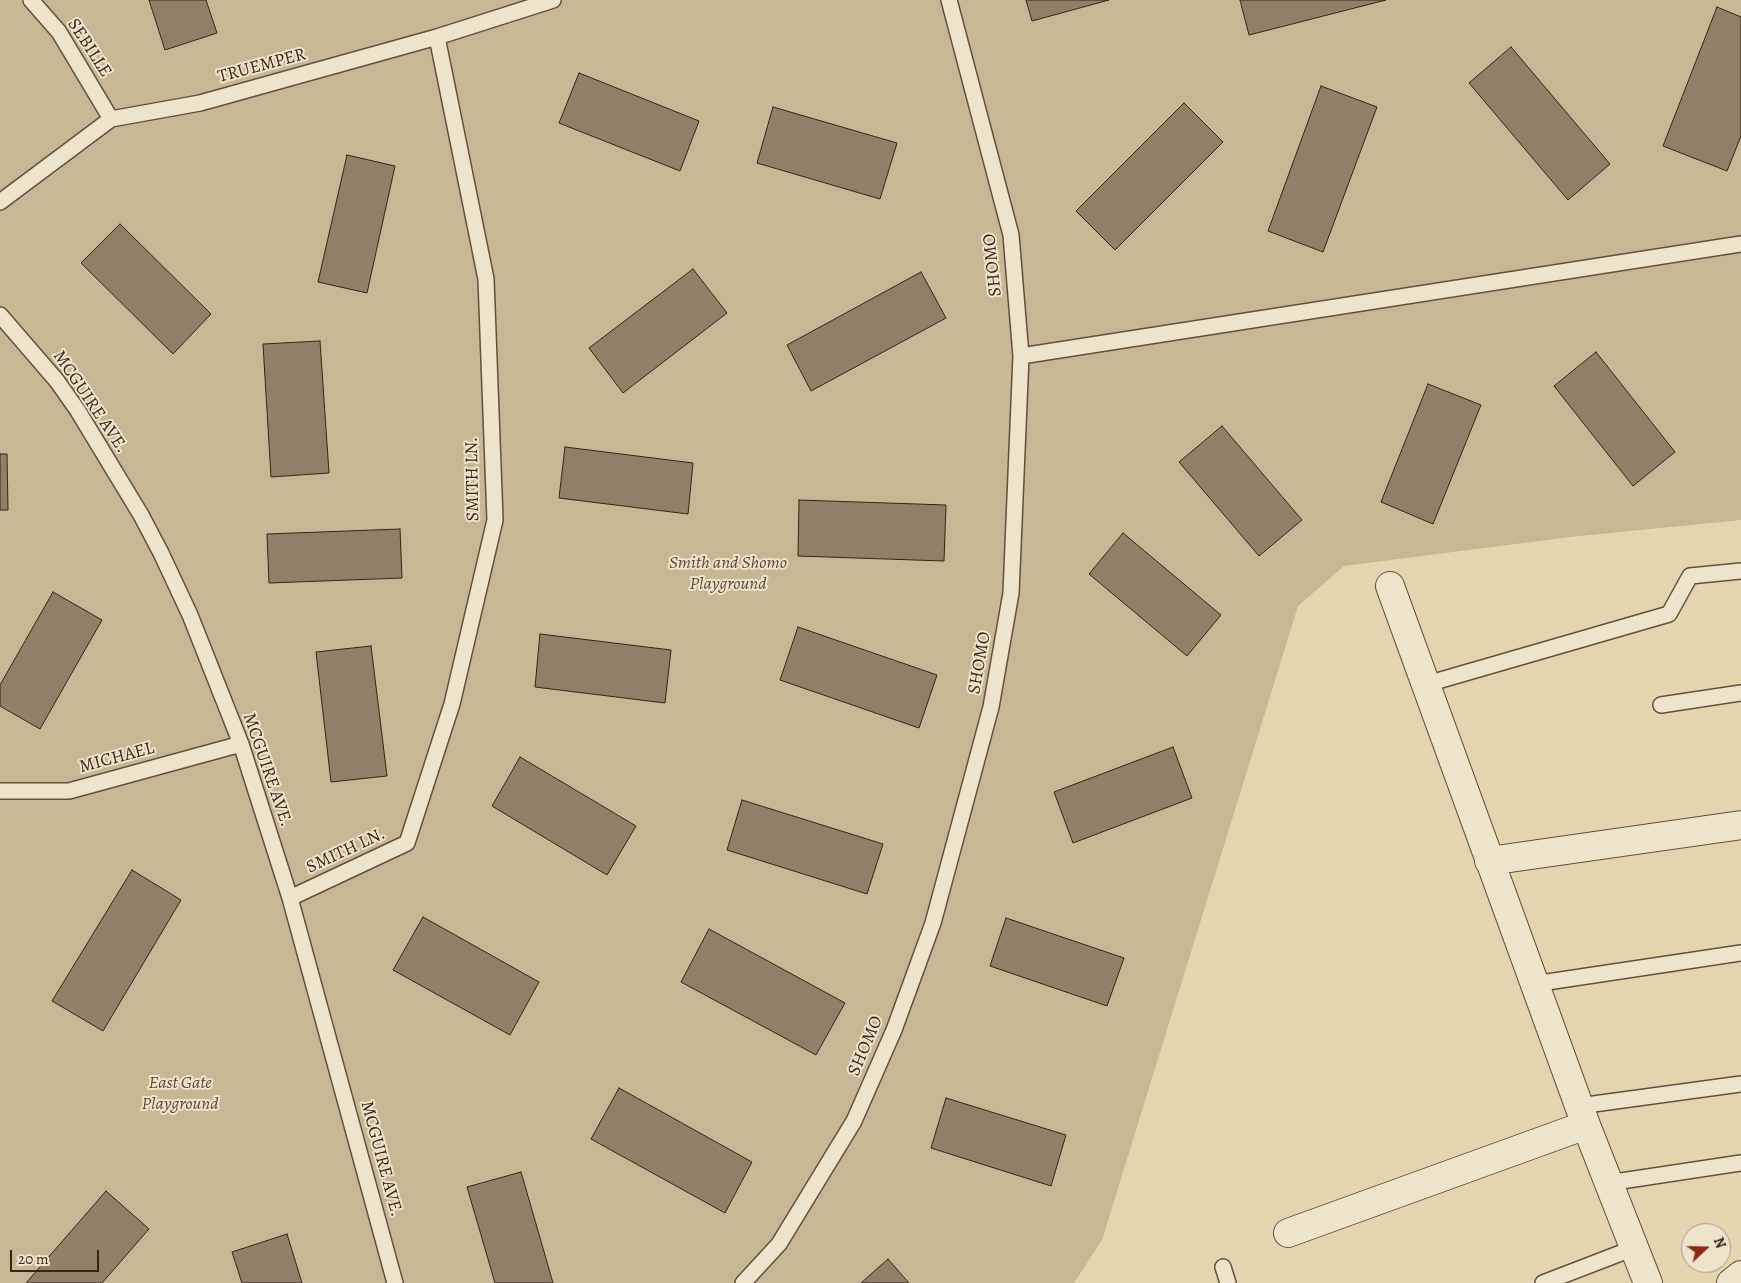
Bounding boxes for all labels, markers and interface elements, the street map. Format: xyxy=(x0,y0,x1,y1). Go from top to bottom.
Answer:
street label: SEBILLE xyxy=(62,15,116,81)
street label: TRUEMPER xyxy=(216,44,308,88)
street label: SHOMO xyxy=(979,232,1007,298)
street label: MCGUIRE AVE. xyxy=(48,347,132,457)
street label: SMITH LN. xyxy=(461,437,485,521)
park label: Smith and Shomo Playground xyxy=(669,553,787,596)
street label: SHOMO xyxy=(964,630,996,696)
street label: MCGUIRE AVE. xyxy=(237,710,297,830)
street label: MICHAEL xyxy=(77,738,157,778)
street label: SMITH LN. xyxy=(303,823,389,879)
street label: SHOMO xyxy=(844,1013,888,1079)
park label: East Gate Playground xyxy=(141,1073,219,1116)
street label: MCGUIRE AVE. xyxy=(355,1099,407,1219)
north arrow xyxy=(1681,1223,1731,1273)
text: N xyxy=(1709,1235,1730,1251)
scale bar xyxy=(12,1240,101,1272)
text: 20 m xyxy=(18,1249,49,1269)

